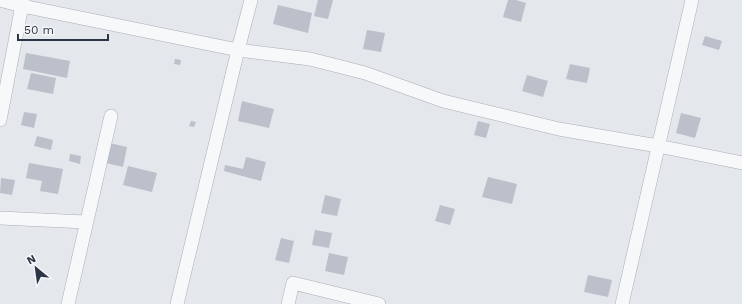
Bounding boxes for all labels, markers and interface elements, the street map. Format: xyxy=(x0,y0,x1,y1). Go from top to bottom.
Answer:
scale bar xyxy=(18,16,108,42)
text: 50 m xyxy=(24,23,54,37)
north arrow xyxy=(16,248,56,288)
text: N xyxy=(25,252,38,267)

